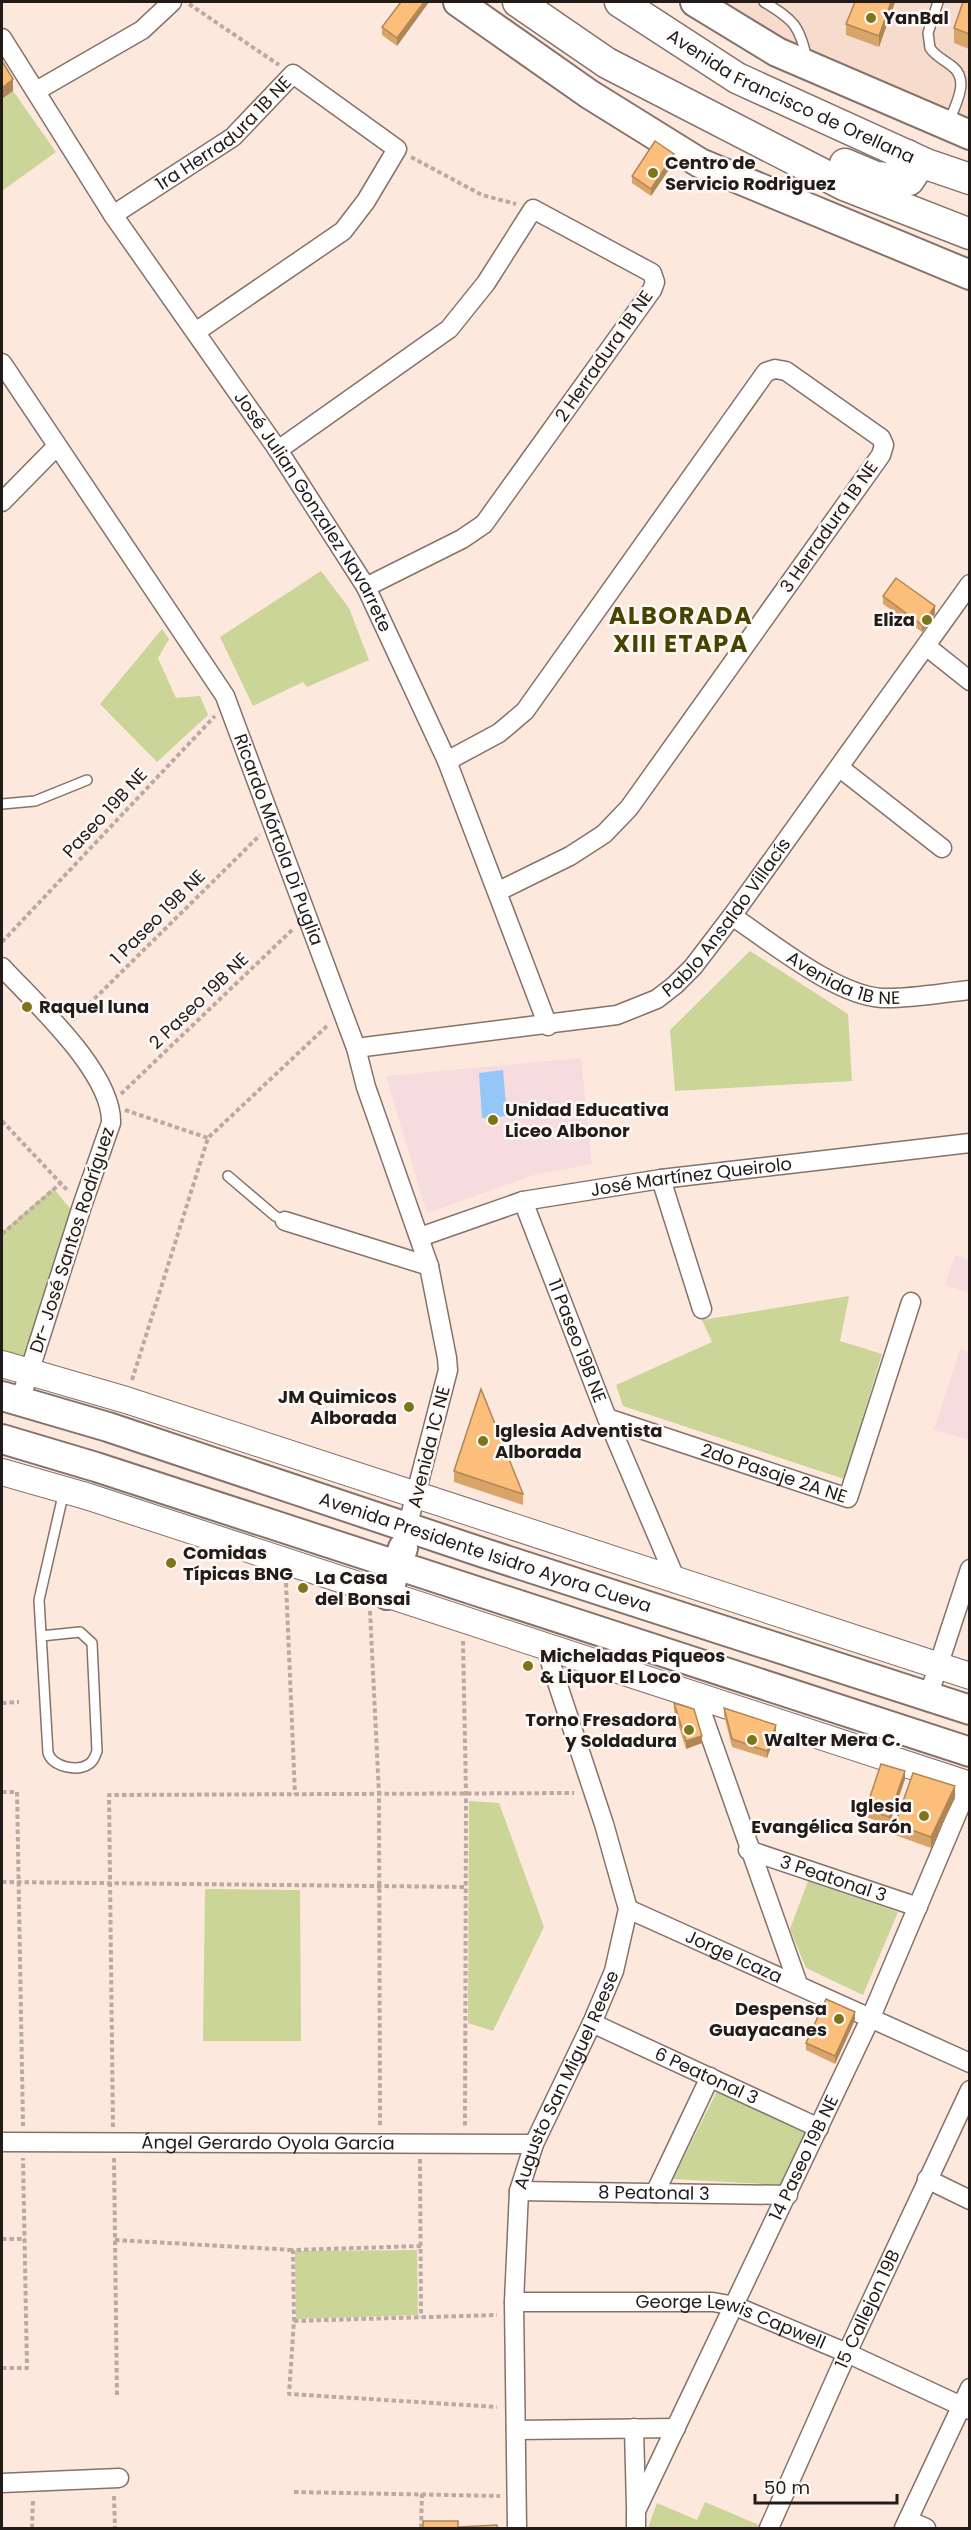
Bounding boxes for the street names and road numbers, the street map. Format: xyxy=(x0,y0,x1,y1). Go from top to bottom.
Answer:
street label: Avenida Francisco de Orellana xyxy=(662,23,919,169)
street label: 1ra Herradura 1B NE xyxy=(151,70,297,196)
street label: 2 Herradura 1B NE xyxy=(549,285,658,426)
street label: José Julian Gonzalez Navarrete xyxy=(228,386,398,636)
street label: 3 Herradura 1B NE xyxy=(774,456,883,598)
street label: Ricardo Mórtola Di Puglia xyxy=(228,730,330,949)
street label: Paseo 19B NE xyxy=(57,762,153,863)
street label: Pablo Ansaldo Villacís xyxy=(657,832,796,1002)
street label: 1 Paseo 19B NE xyxy=(105,864,211,970)
street label: Avenida 1B NE xyxy=(782,945,901,1010)
street label: 2 Paseo 19B NE xyxy=(143,947,254,1055)
street label: Dr- José Santos Rodríguez xyxy=(23,1124,120,1356)
street label: José Martínez Queirolo xyxy=(588,1151,793,1202)
street label: 11 Paseo 19B NE xyxy=(542,1275,613,1406)
street label: Avenida 1C NE xyxy=(401,1383,456,1510)
street label: 2do Pasaje 2A NE xyxy=(698,1437,851,1509)
street label: Avenida Presidente Isidro Ayora Cueva xyxy=(316,1486,655,1618)
street label: 3 Peatonal 3 xyxy=(777,1849,890,1908)
street label: Jorge Icaza xyxy=(681,1923,786,1989)
street label: Augusto San Miguel Reese xyxy=(507,1967,625,2192)
street label: 6 Peatonal 3 xyxy=(651,2041,763,2110)
street label: 14 Paseo 19B NE xyxy=(763,2091,844,2225)
street label: Ángel Gerardo Oyola García xyxy=(141,2130,395,2155)
street label: 8 Peatonal 3 xyxy=(598,2179,710,2206)
street label: 15 Callejon 19B xyxy=(829,2245,906,2372)
street label: George Lewis Capwell xyxy=(635,2289,830,2355)

